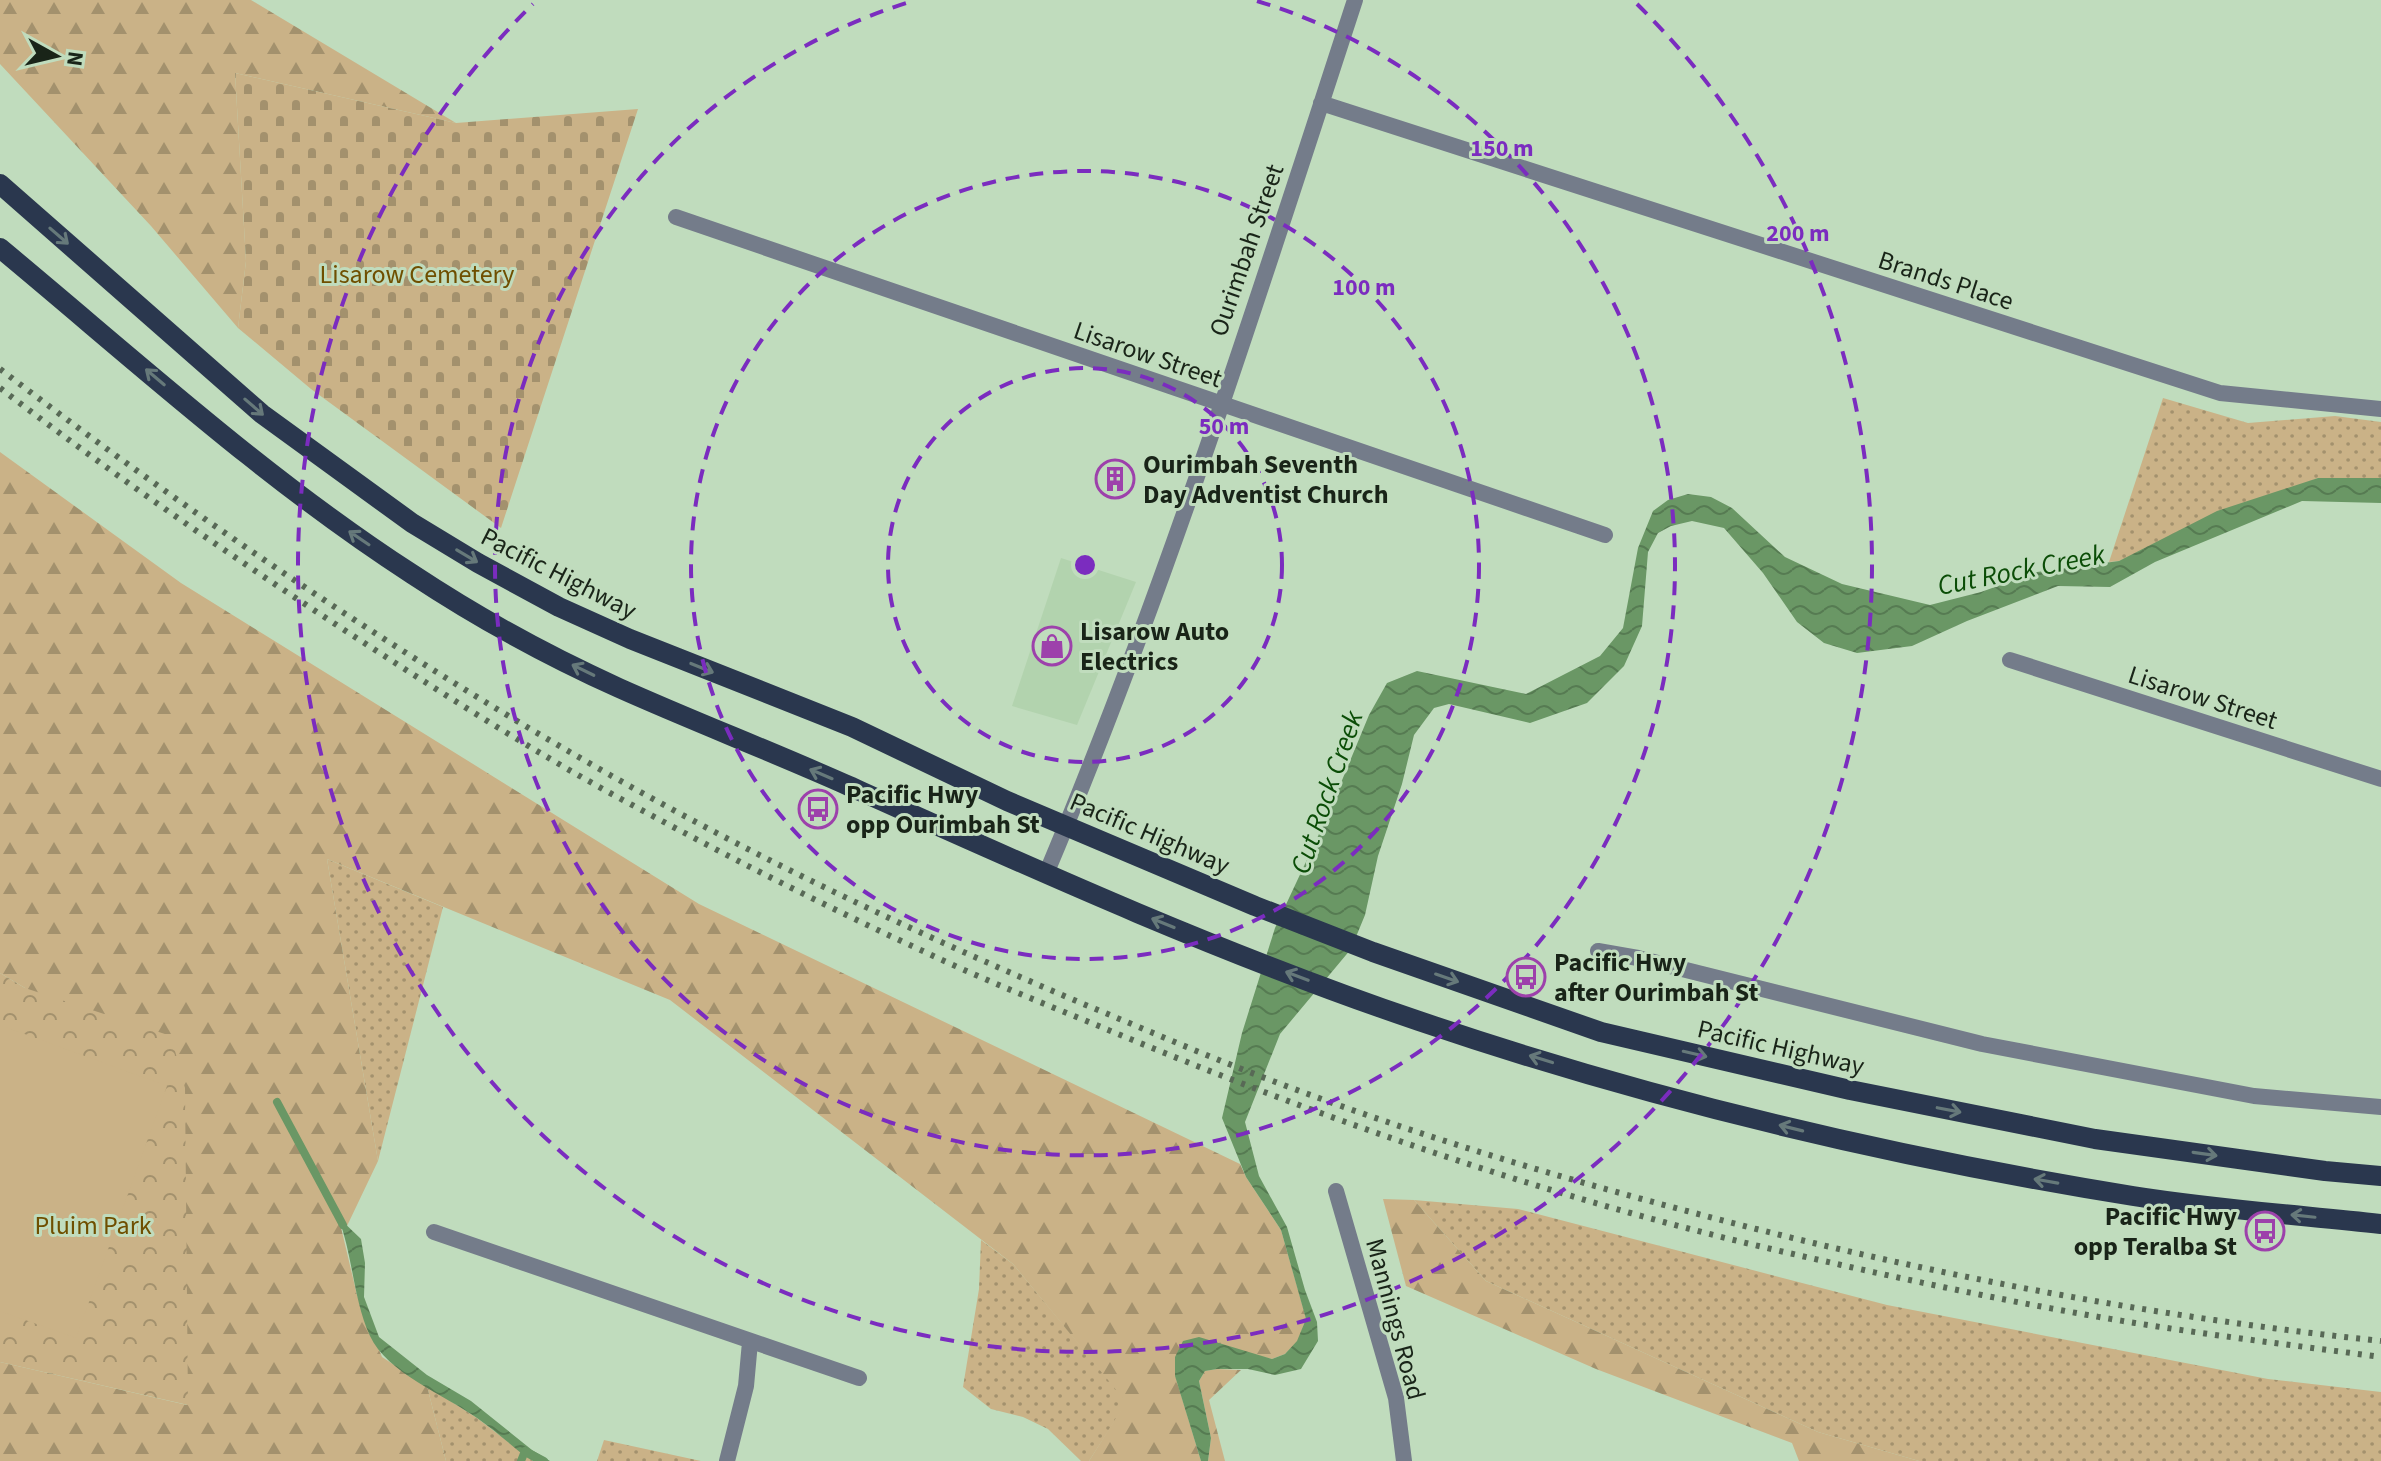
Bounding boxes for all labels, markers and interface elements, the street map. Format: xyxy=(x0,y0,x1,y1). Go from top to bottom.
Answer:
north arrow xyxy=(16,16,96,96)
text: N xyxy=(58,49,92,68)
text: 150 m xyxy=(1470,131,1534,166)
street label: Ourimbah Street xyxy=(1200,159,1293,341)
text: 200 m xyxy=(1766,216,1830,251)
one-way arrow xyxy=(48,226,68,244)
street label: Brands Place xyxy=(1873,241,2018,320)
park label: Lisarow Cemetery xyxy=(320,256,514,293)
text: 100 m xyxy=(1332,270,1396,305)
street label: Lisarow Street xyxy=(1069,312,1227,397)
one-way arrow xyxy=(145,368,166,386)
one-way arrow xyxy=(244,398,264,416)
text: 50 m xyxy=(1199,409,1249,444)
place label: Ourimbah Seventh Day Adventist Church xyxy=(1143,446,1389,513)
building icon: Ourimbah Seventh Day Adventist Church xyxy=(1094,458,1136,500)
street label: Pacific Highway xyxy=(475,518,643,629)
one-way arrow xyxy=(348,530,370,546)
water label: Cut Rock Creek xyxy=(1934,534,2109,606)
one-way arrow xyxy=(455,548,478,564)
centre of rings xyxy=(1071,551,1099,579)
place label: Lisarow Auto Electrics xyxy=(1080,613,1229,680)
shop icon: Lisarow Auto Electrics xyxy=(1031,625,1073,667)
street label: Lisarow Street xyxy=(2124,656,2282,739)
one-way arrow xyxy=(571,662,595,678)
one-way arrow xyxy=(689,662,714,676)
water label: Cut Rock Creek xyxy=(1280,705,1374,879)
one-way arrow xyxy=(809,765,834,780)
place label: Pacific Hwy opp Ourimbah St xyxy=(846,776,1040,843)
street label: Pacific Highway xyxy=(1064,783,1235,884)
bus stop icon: Pacific Hwy opp Ourimbah St xyxy=(797,788,839,830)
one-way arrow xyxy=(1151,915,1176,929)
place label: Pacific Hwy after Ourimbah St xyxy=(1554,944,1759,1011)
bus stop icon: Pacific Hwy after Ourimbah St xyxy=(1505,956,1547,998)
one-way arrow xyxy=(1286,968,1310,982)
one-way arrow xyxy=(1434,972,1459,986)
street label: Pacific Highway xyxy=(1694,1010,1868,1085)
one-way arrow xyxy=(1682,1047,1708,1062)
one-way arrow xyxy=(1528,1051,1554,1066)
one-way arrow xyxy=(1936,1103,1961,1118)
one-way arrow xyxy=(1779,1119,1805,1134)
one-way arrow xyxy=(2192,1147,2217,1162)
one-way arrow xyxy=(2034,1173,2059,1188)
place label: Pacific Hwy opp Teralba St xyxy=(2074,1198,2237,1265)
park label: Pluim Park xyxy=(34,1207,152,1244)
one-way arrow xyxy=(2291,1208,2317,1223)
bus stop icon: Pacific Hwy opp Teralba St xyxy=(2244,1210,2286,1252)
street label: Mannings Road xyxy=(1356,1234,1435,1404)

